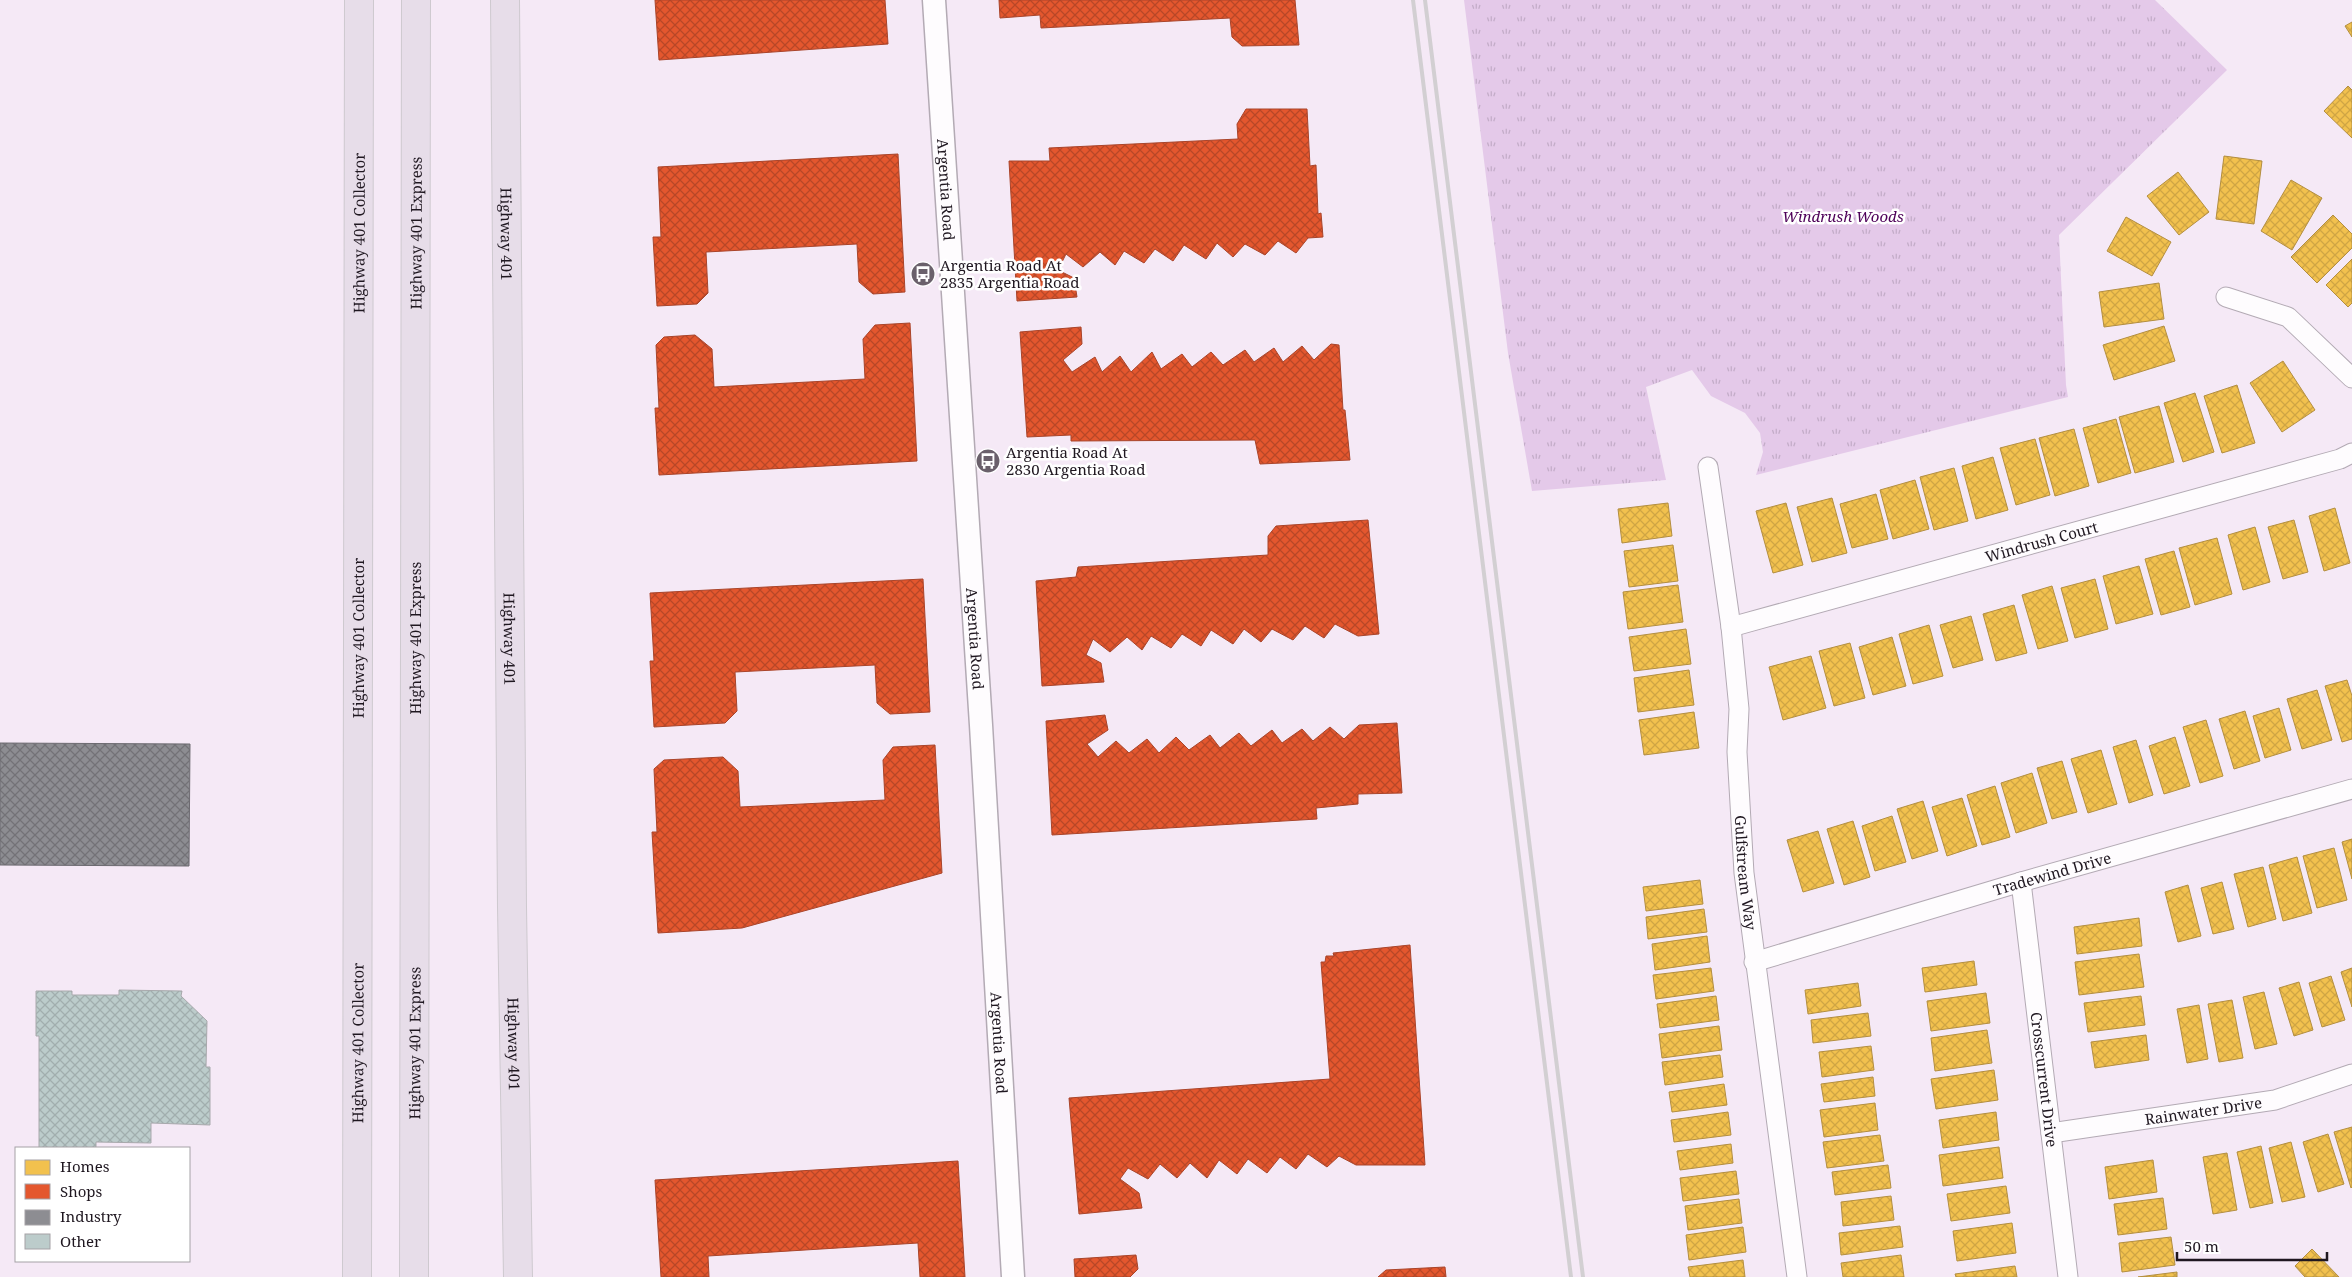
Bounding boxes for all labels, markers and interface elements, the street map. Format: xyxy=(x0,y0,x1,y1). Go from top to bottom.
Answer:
street label: Argentia Road xyxy=(933,138,960,241)
street label: Highway 401 Collector xyxy=(349,153,369,313)
street label: Highway 401 Express xyxy=(406,156,426,309)
street label: Highway 401 xyxy=(496,187,517,281)
park label: Windrush Woods xyxy=(1782,206,1904,226)
place label: Argentia Road At 2835 Argentia Road xyxy=(940,255,1079,292)
bus stop icon: Argentia Road At 2835 Argentia Road xyxy=(910,261,936,287)
place label: Argentia Road At 2830 Argentia Road xyxy=(1006,442,1145,479)
bus stop icon: Argentia Road At 2830 Argentia Road xyxy=(975,448,1001,474)
street label: Windrush Court xyxy=(1983,516,2100,566)
street label: Highway 401 Collector xyxy=(348,558,368,718)
street label: Highway 401 Express xyxy=(405,561,425,714)
street label: Argentia Road xyxy=(962,587,989,690)
street label: Highway 401 xyxy=(500,592,520,686)
street label: Gulfstream Way xyxy=(1731,815,1761,932)
street label: Tradewind Drive xyxy=(1991,847,2113,900)
street label: Highway 401 Collector xyxy=(347,963,367,1123)
street label: Highway 401 Express xyxy=(404,966,424,1119)
street label: Argentia Road xyxy=(986,991,1012,1094)
street label: Highway 401 xyxy=(503,997,525,1091)
street label: Crosscurrent Drive xyxy=(2027,1011,2062,1148)
street label: Rainwater Drive xyxy=(2144,1092,2263,1129)
legend xyxy=(15,1147,190,1262)
text: Homes xyxy=(60,1156,110,1176)
text: Shops xyxy=(60,1181,103,1201)
text: Industry xyxy=(60,1206,122,1226)
scale bar xyxy=(2177,1230,2327,1262)
text: Other xyxy=(60,1231,101,1251)
text: 50 m xyxy=(2184,1236,2219,1256)

